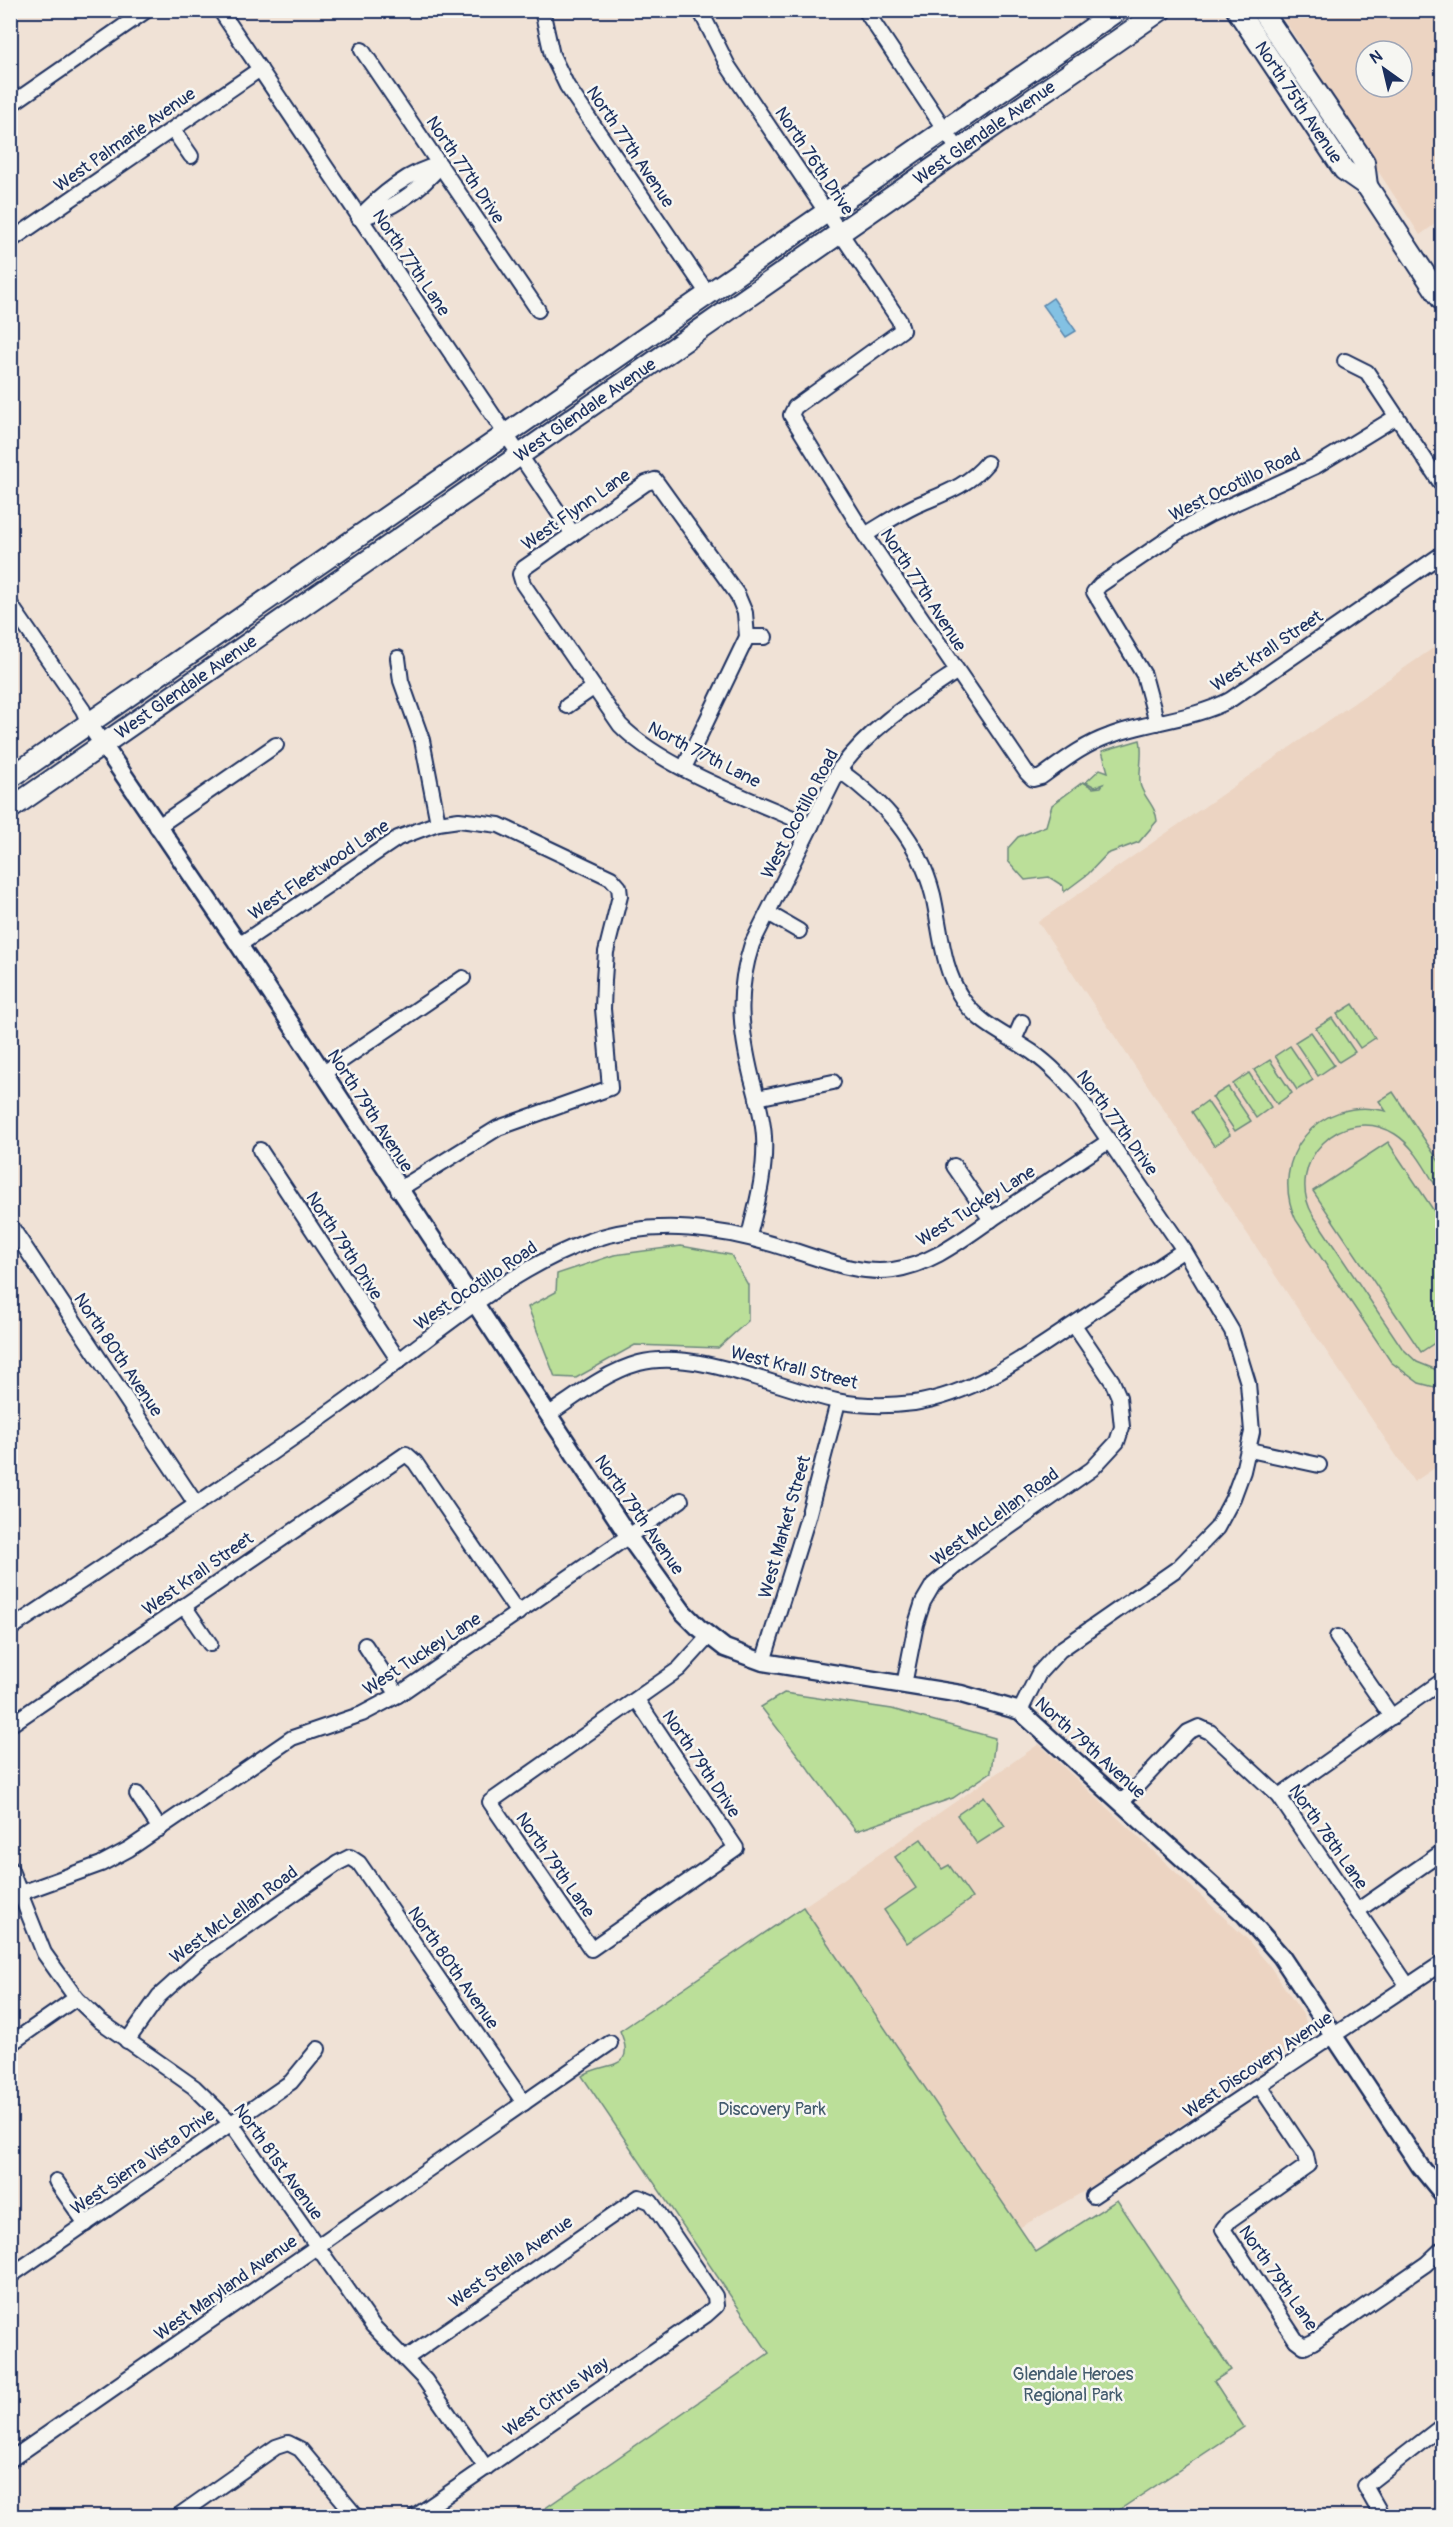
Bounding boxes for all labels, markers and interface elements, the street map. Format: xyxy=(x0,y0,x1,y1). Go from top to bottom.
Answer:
street label: North 75th Avenue xyxy=(1250,37,1348,168)
north arrow xyxy=(1354,39,1414,99)
text: N xyxy=(1366,46,1386,69)
street label: West Glendale Avenue xyxy=(909,75,1060,190)
street label: West Palmarie Avenue xyxy=(50,82,200,197)
street label: North 77th Avenue xyxy=(581,82,679,212)
street label: North 76th Drive xyxy=(769,102,859,220)
street label: North 77th Drive xyxy=(421,112,510,228)
street label: North 77th Lane xyxy=(367,205,455,321)
street label: West Glendale Avenue xyxy=(510,352,661,467)
street label: West Ocotillo Road xyxy=(1165,443,1305,527)
street label: West Flynn Lane xyxy=(517,464,635,556)
street label: North 77th Avenue xyxy=(875,524,971,656)
street label: West Krall Street xyxy=(1207,605,1328,697)
street label: West Glendale Avenue xyxy=(110,630,261,744)
street label: North 77th Lane xyxy=(644,717,764,793)
street label: West Ocotillo Road xyxy=(756,745,844,883)
street label: West Fleetwood Lane xyxy=(244,814,394,926)
street label: North 79th Avenue xyxy=(322,1045,418,1177)
street label: North 77th Drive xyxy=(1071,1066,1163,1180)
street label: West Tuckey Lane xyxy=(912,1160,1040,1252)
street label: North 79th Drive xyxy=(300,1187,388,1305)
street label: West Ocotillo Road xyxy=(410,1236,542,1336)
street label: North 80th Avenue xyxy=(68,1289,168,1421)
street label: West Krall Street xyxy=(728,1341,861,1395)
street label: North 79th Avenue xyxy=(589,1450,689,1580)
street label: West Market Street xyxy=(754,1452,817,1601)
street label: West McLellan Road xyxy=(927,1463,1063,1571)
street label: West Krall Street xyxy=(138,1527,259,1621)
street label: West Tuckey Lane xyxy=(359,1607,485,1701)
street label: North 79th Avenue xyxy=(1030,1692,1150,1804)
street label: North 79th Drive xyxy=(657,1706,745,1822)
street label: North 78th Lane xyxy=(1283,1780,1373,1894)
street label: North 79th Lane xyxy=(510,1808,600,1922)
street label: West McLellan Road xyxy=(166,1861,302,1969)
street label: North 80th Avenue xyxy=(402,1902,504,2034)
street label: West Discovery Avenue xyxy=(1179,2006,1337,2123)
park label: Discovery Park xyxy=(718,2098,826,2121)
street label: North 81st Avenue xyxy=(228,2099,328,2225)
street label: West Sierra Vista Drive xyxy=(66,2103,220,2221)
street label: West Stella Avenue xyxy=(445,2211,578,2313)
street label: North 79th Lane xyxy=(1233,2221,1323,2335)
street label: West Maryland Avenue xyxy=(150,2230,302,2346)
street label: West Citrus Way xyxy=(499,2352,614,2442)
park label: Glendale Heroes Regional Park xyxy=(1012,2363,1134,2407)

